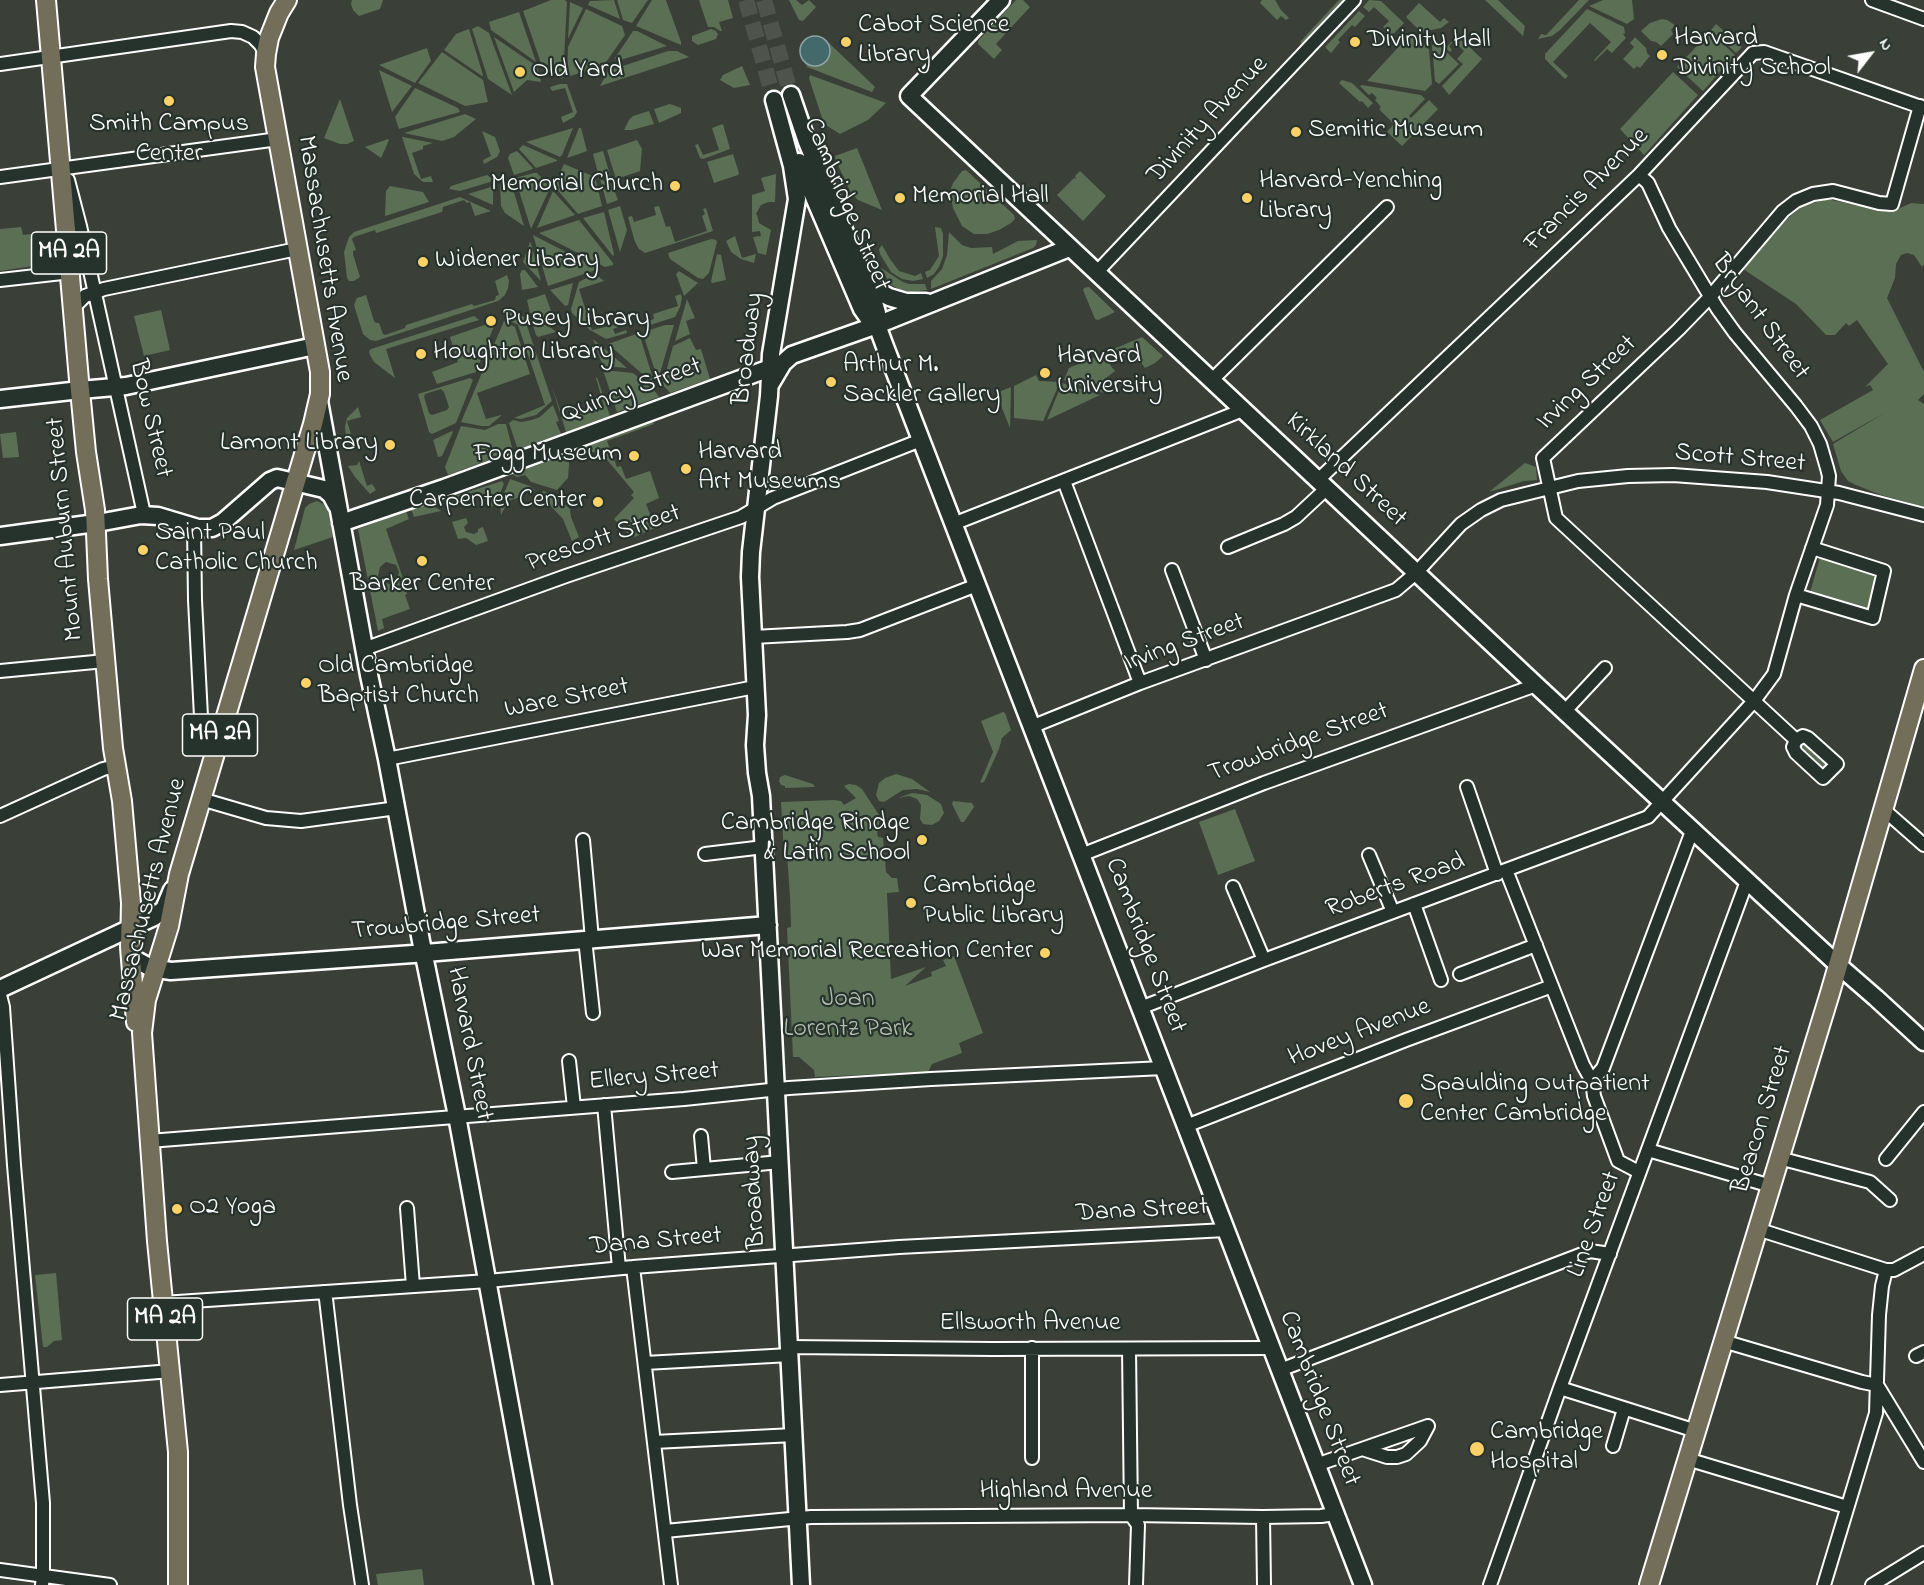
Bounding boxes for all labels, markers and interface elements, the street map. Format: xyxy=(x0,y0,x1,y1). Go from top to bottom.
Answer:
place label: Cabot Science Library xyxy=(858,11,1009,72)
place label: Harvard Divinity School xyxy=(1674,24,1831,86)
north arrow xyxy=(1840,24,1900,84)
place label: Divinity Hall xyxy=(1367,26,1491,58)
text: N xyxy=(1872,34,1898,56)
marker: Cabot Science Library xyxy=(839,35,853,49)
marker: Divinity Hall xyxy=(1348,35,1362,49)
marker: Harvard Divinity School xyxy=(1655,48,1669,62)
street label: Divinity Avenue xyxy=(1142,51,1276,191)
place label: Old Yard xyxy=(532,56,623,88)
marker: Old Yard xyxy=(513,65,527,79)
marker: Smith Campus Center xyxy=(162,94,176,108)
place label: Smith Campus Center xyxy=(89,110,249,172)
street label: Cambridge Street xyxy=(795,114,895,296)
place label: Semitic Museum xyxy=(1308,116,1483,148)
street label: Francis Avenue xyxy=(1519,122,1657,260)
marker: Semitic Museum xyxy=(1289,125,1303,139)
street label: Massachusetts Avenue xyxy=(288,134,358,384)
place label: Harvard-Yenching Library xyxy=(1259,167,1442,228)
place label: Memorial Church xyxy=(491,170,663,202)
marker: Memorial Church xyxy=(668,179,682,193)
place label: Memorial Hall xyxy=(912,182,1049,214)
marker: Memorial Hall xyxy=(893,191,907,205)
marker: Harvard-Yenching Library xyxy=(1240,191,1254,205)
road number: MA 2A xyxy=(32,232,106,274)
place label: Widener Library xyxy=(435,246,599,278)
street label: Bryant Street xyxy=(1703,249,1815,387)
marker: Widener Library xyxy=(416,255,430,269)
street label: Broadway xyxy=(728,291,772,407)
place label: Pusey Library xyxy=(503,305,650,337)
marker: Pusey Library xyxy=(484,314,498,328)
street label: Irving Street xyxy=(1531,330,1645,438)
place label: Houghton Library xyxy=(433,338,614,370)
place label: Harvard University xyxy=(1057,342,1163,404)
marker: Houghton Library xyxy=(414,347,428,361)
place label: Arthur M. Sackler Gallery xyxy=(843,351,1000,412)
street label: Quincy Street xyxy=(558,352,706,432)
street label: Bow Street xyxy=(120,357,178,481)
marker: Harvard University xyxy=(1038,366,1052,380)
marker: Arthur M. Sackler Gallery xyxy=(824,375,838,389)
street label: Kirkland Street xyxy=(1278,407,1412,535)
street label: Mount Auburn Street xyxy=(42,416,92,642)
place label: Lamont Library xyxy=(220,429,378,461)
marker: Lamont Library xyxy=(383,438,397,452)
place label: Harvard Art Museums xyxy=(698,438,841,500)
street label: Scott Street xyxy=(1673,439,1807,481)
place label: Fogg Museum xyxy=(474,440,622,472)
marker: Fogg Museum xyxy=(627,449,641,463)
marker: Harvard Art Museums xyxy=(679,462,693,476)
place label: Carpenter Center xyxy=(409,486,586,518)
marker: Carpenter Center xyxy=(591,495,605,509)
street label: Prescott Street xyxy=(523,499,685,581)
place label: Saint Paul Catholic Church xyxy=(155,519,318,580)
marker: Saint Paul Catholic Church xyxy=(136,543,150,557)
marker: Barker Center xyxy=(415,554,429,568)
place label: Barker Center xyxy=(350,570,494,602)
street label: Irving Street xyxy=(1121,608,1249,680)
place label: Old Cambridge Baptist Church xyxy=(318,652,479,714)
street label: Ware Street xyxy=(502,673,632,727)
marker: Old Cambridge Baptist Church xyxy=(299,676,313,690)
street label: Trowbridge Street xyxy=(1205,697,1393,791)
road number: MA 2A xyxy=(182,714,258,756)
street label: Massachusetts Avenue xyxy=(105,775,195,1025)
place label: Cambridge Rindge & Latin School xyxy=(721,809,910,870)
marker: Cambridge Rindge & Latin School xyxy=(915,833,929,847)
street label: Roberts Road xyxy=(1322,847,1470,927)
street label: Cambridge Street xyxy=(1096,854,1192,1038)
place label: Cambridge Public Library xyxy=(923,872,1064,934)
marker: Cambridge Public Library xyxy=(904,896,918,910)
street label: Trowbridge Street xyxy=(350,901,542,949)
place label: War Memorial Recreation Center xyxy=(701,937,1033,969)
marker: War Memorial Recreation Center xyxy=(1038,946,1052,960)
street label: Harvard Street xyxy=(438,964,498,1124)
park label: Joan Lorentz Park xyxy=(784,985,912,1046)
street label: Hovey Avenue xyxy=(1284,993,1436,1075)
street label: Beacon Street xyxy=(1727,1042,1801,1198)
street label: Ellery Street xyxy=(588,1057,720,1099)
place label: Spaulding Outpatient Center Cambridge xyxy=(1420,1070,1650,1132)
marker: Spaulding Outpatient Center Cambridge xyxy=(1397,1092,1415,1110)
street label: Broadway xyxy=(737,1135,775,1249)
street label: Line Street xyxy=(1562,1168,1630,1282)
place label: O2 Yoga xyxy=(189,1193,276,1225)
street label: Dana Street xyxy=(1075,1193,1209,1231)
marker: O2 Yoga xyxy=(170,1202,184,1216)
street label: Dana Street xyxy=(589,1222,723,1264)
road number: MA 2A xyxy=(128,1298,202,1340)
street label: Cambridge Street xyxy=(1270,1307,1366,1491)
street label: Ellsworth Avenue xyxy=(939,1309,1121,1341)
place label: Cambridge Hospital xyxy=(1490,1418,1603,1480)
marker: Cambridge Hospital xyxy=(1468,1440,1486,1458)
street label: Highland Avenue xyxy=(980,1477,1152,1509)

